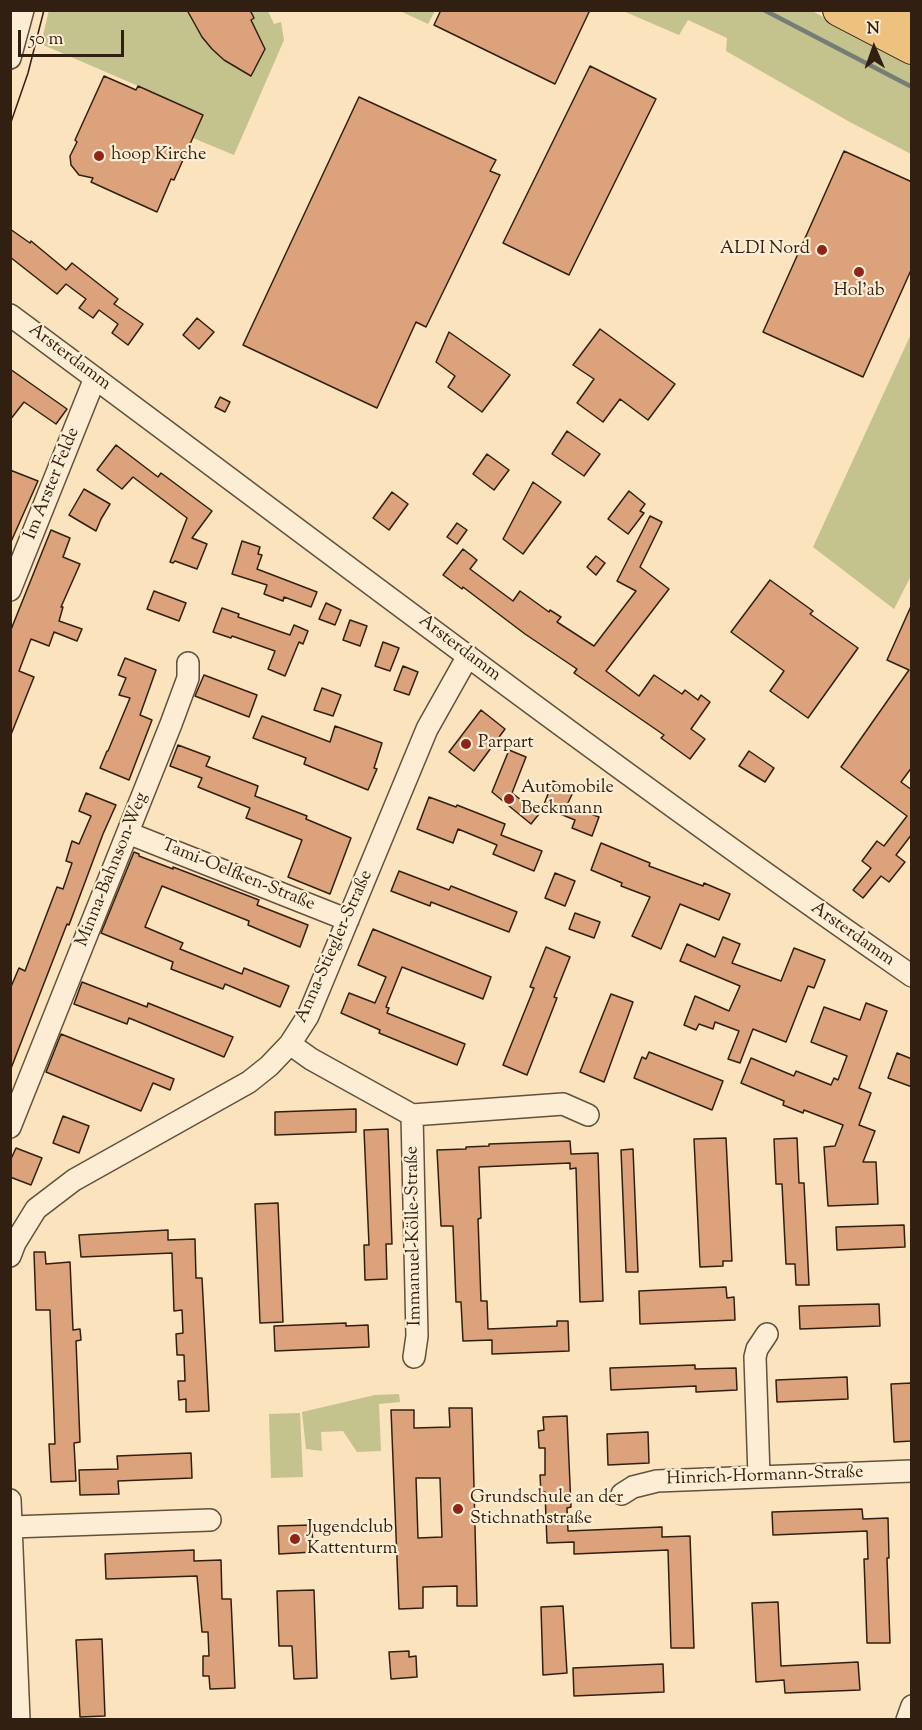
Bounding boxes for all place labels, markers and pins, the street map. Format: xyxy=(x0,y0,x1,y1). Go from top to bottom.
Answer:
place label: hoop Kirche xyxy=(111,145,206,167)
marker: hoop Kirche xyxy=(92,149,106,163)
place label: ALDI Nord xyxy=(720,239,810,261)
marker: ALDI Nord xyxy=(815,243,829,257)
marker: Hol'ab xyxy=(852,265,866,279)
place label: Hol'ab xyxy=(833,281,885,303)
place label: Parpart xyxy=(478,733,534,755)
marker: Parpart xyxy=(459,737,473,751)
place label: Automobile Beckmann xyxy=(521,778,614,820)
marker: Automobile Beckmann xyxy=(502,792,516,806)
place label: Grundschule an der Stichnathstraße xyxy=(470,1488,623,1530)
marker: Grundschule an der Stichnathstraße xyxy=(451,1502,465,1516)
place label: Jugendclub Kattenturm xyxy=(307,1518,397,1561)
marker: Jugendclub Kattenturm xyxy=(288,1532,302,1546)

